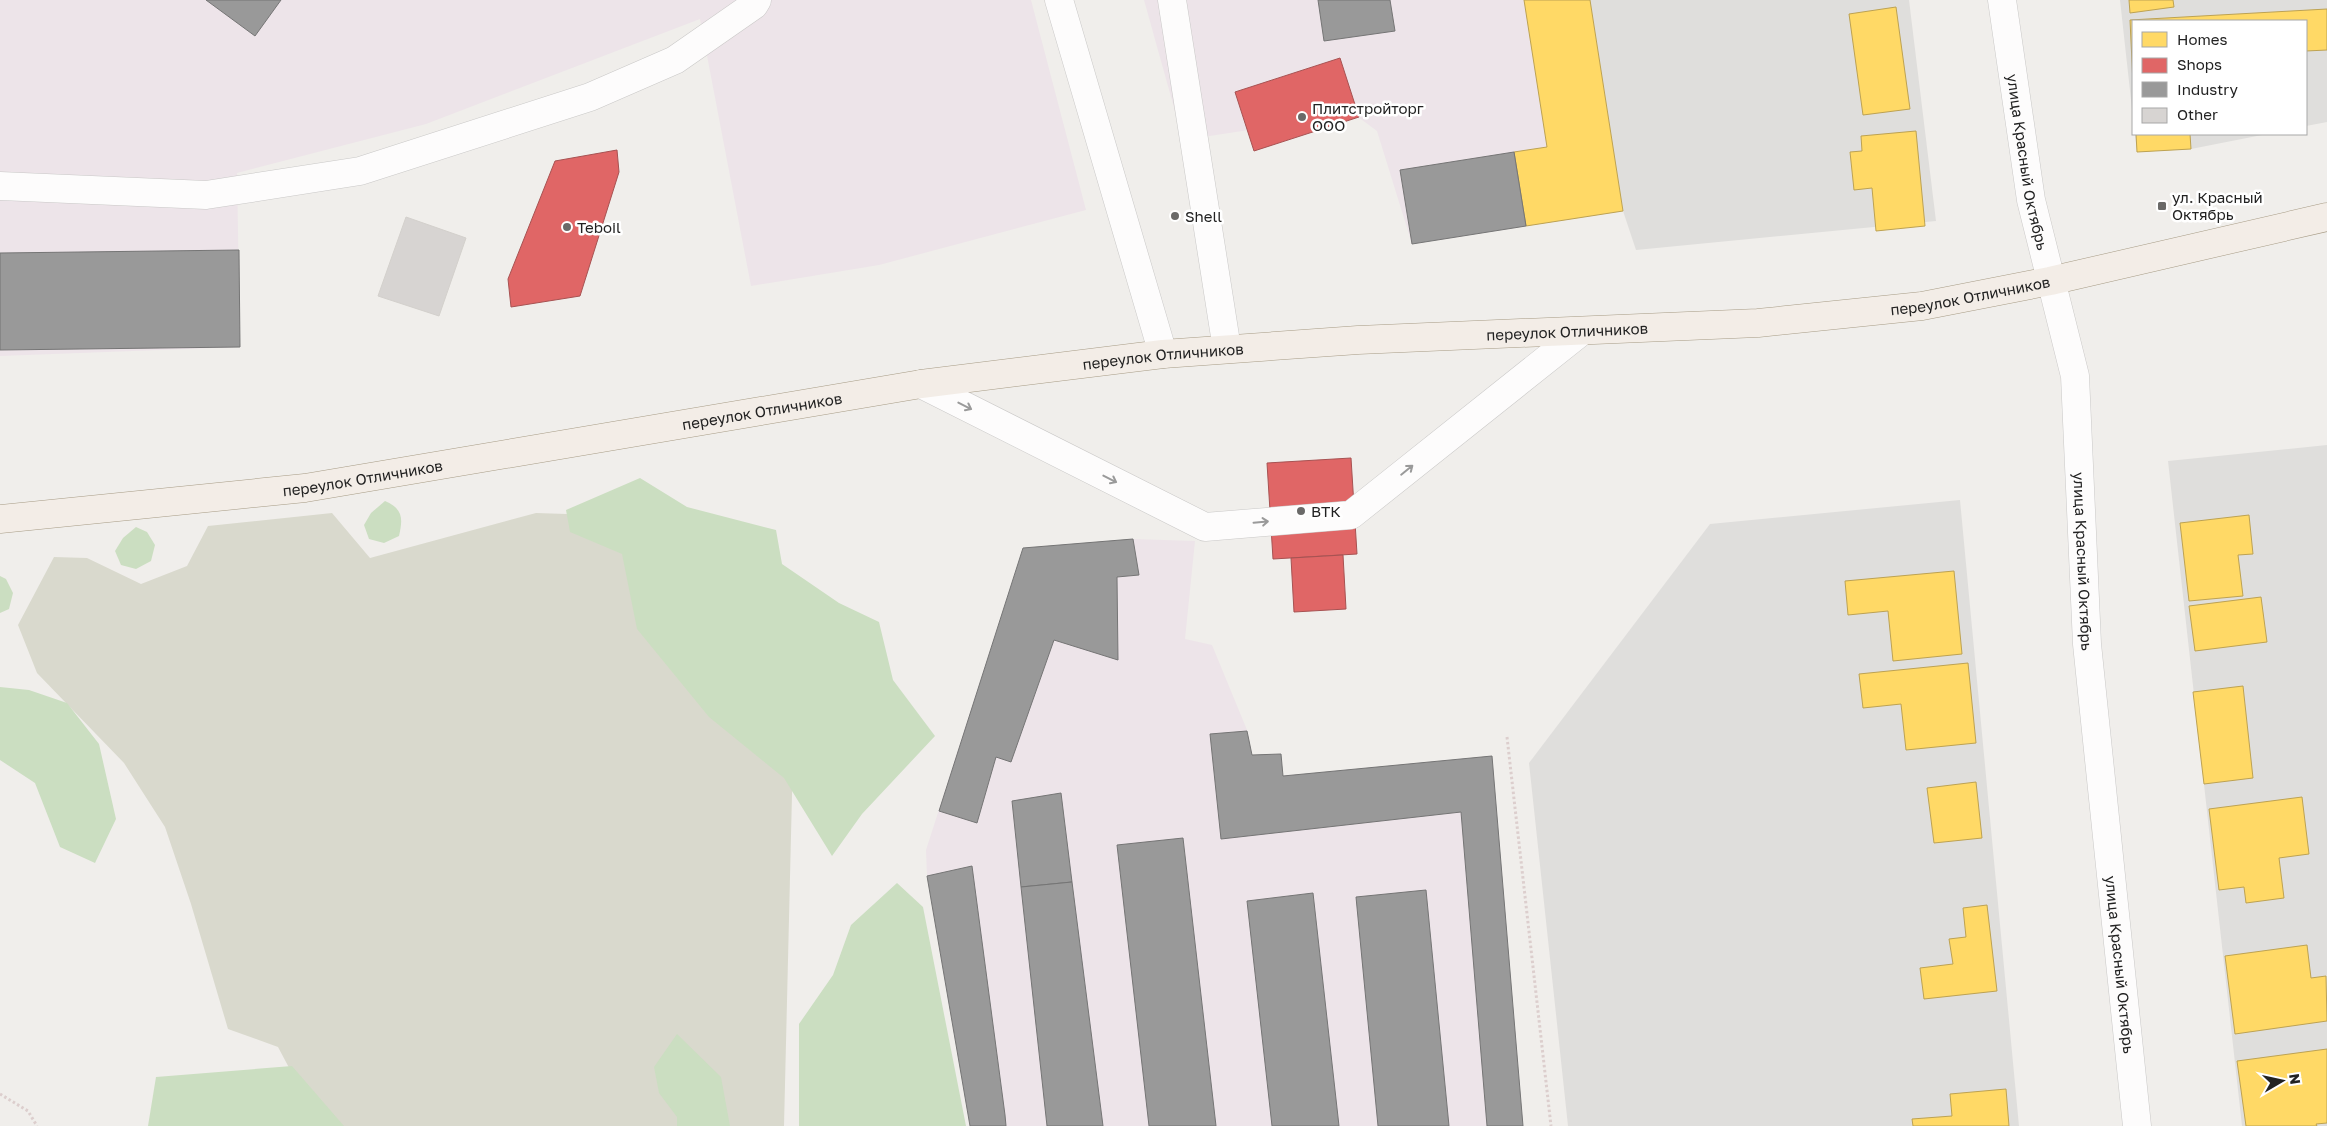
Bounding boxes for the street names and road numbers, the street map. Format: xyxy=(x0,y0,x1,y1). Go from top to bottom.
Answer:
street label: улица Красный Октябрь xyxy=(2004,73,2052,252)
street label: переулок Отличников xyxy=(1889,272,2051,318)
street label: переулок Отличников xyxy=(1486,319,1648,344)
street label: переулок Отличников xyxy=(1081,339,1244,373)
street label: переулок Отличников xyxy=(681,388,843,433)
street label: переулок Отличников xyxy=(282,456,444,499)
street label: улица Красный Октябрь xyxy=(2070,472,2097,652)
street label: улица Красный Октябрь xyxy=(2102,875,2138,1054)

